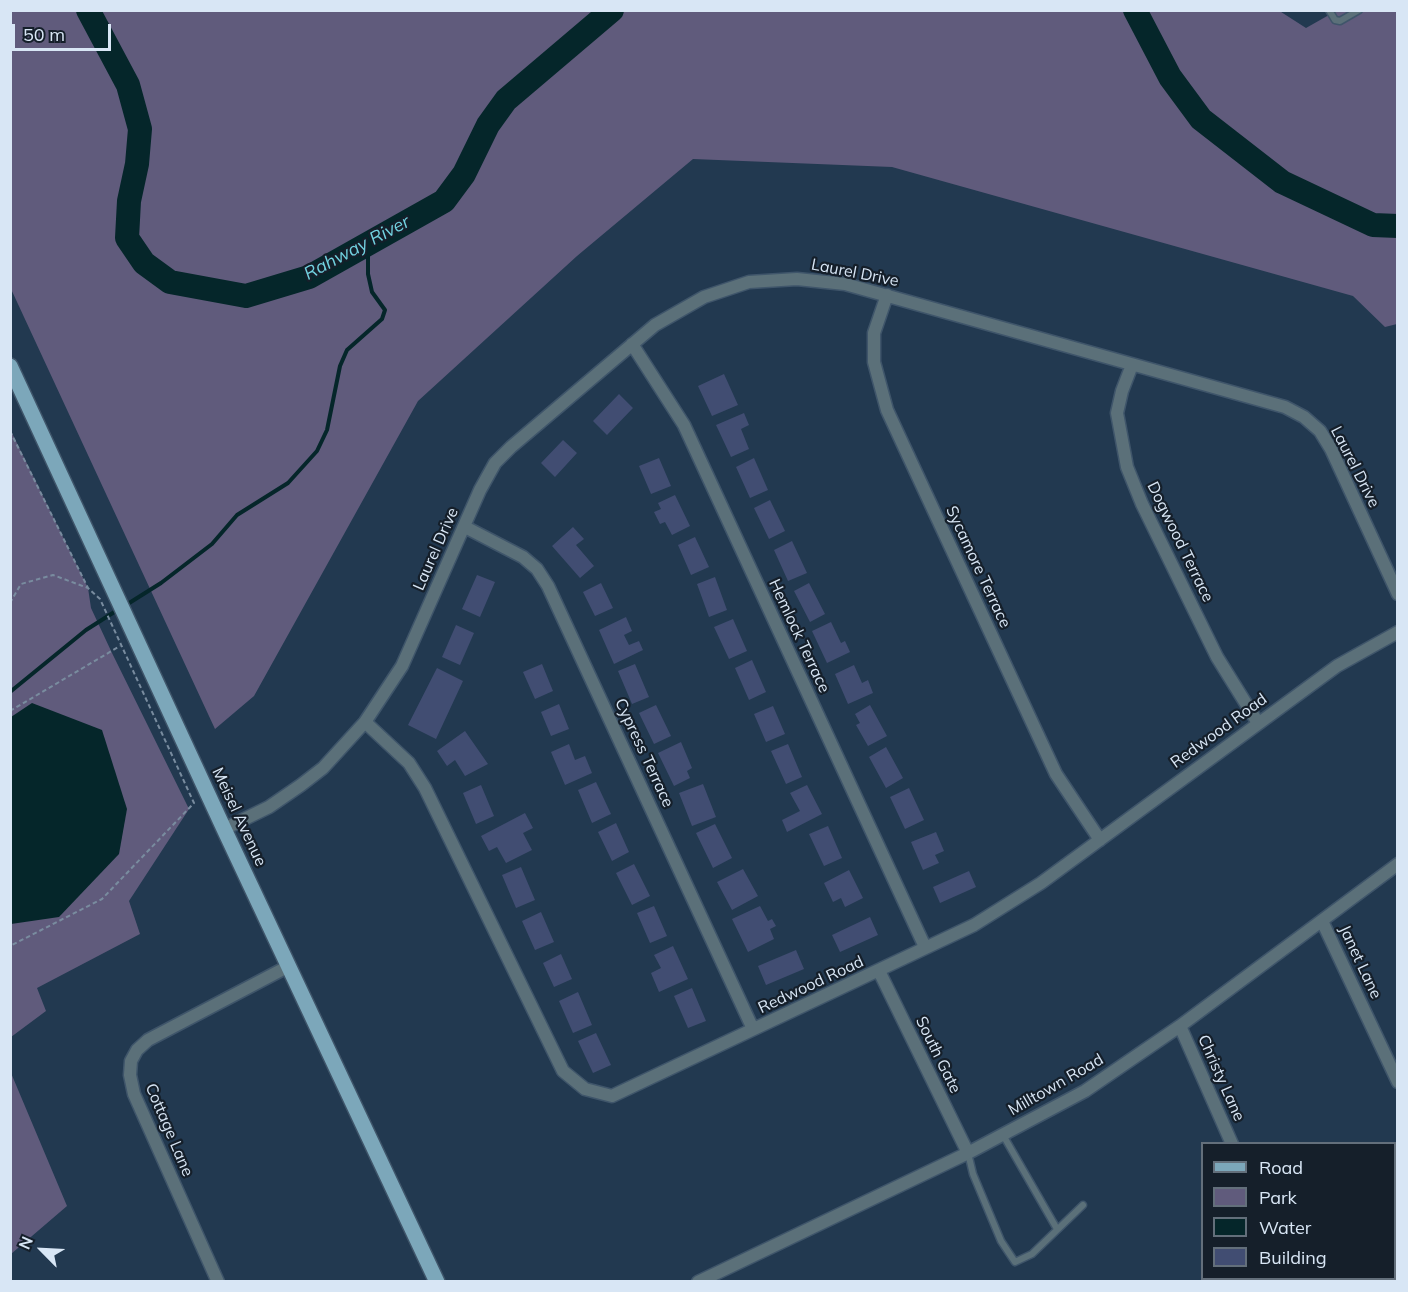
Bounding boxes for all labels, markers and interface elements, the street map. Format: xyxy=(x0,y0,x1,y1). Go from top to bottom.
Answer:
scale bar xyxy=(15,12,114,50)
text: 50 m xyxy=(23,23,65,46)
water label: Rahway River xyxy=(300,211,414,285)
street label: Laurel Drive xyxy=(810,255,900,291)
street label: Laurel Drive xyxy=(1326,423,1384,511)
street label: Dogwood Terrace xyxy=(1143,479,1217,605)
street label: Sycamore Terrace xyxy=(941,503,1015,631)
street label: Laurel Drive xyxy=(409,505,463,593)
street label: Hemlock Terrace xyxy=(764,576,834,696)
street label: Redwood Road xyxy=(1167,690,1271,772)
street label: Cypress Terrace xyxy=(610,696,678,810)
street label: Meisel Avenue xyxy=(208,765,270,869)
street label: Janet Lane xyxy=(1335,922,1385,1002)
street label: Redwood Road xyxy=(755,952,867,1018)
street label: South Gate xyxy=(911,1013,965,1097)
street label: Christy Lane xyxy=(1193,1032,1249,1124)
street label: Milltown Road xyxy=(1005,1050,1107,1120)
street label: Cottage Lane xyxy=(141,1081,197,1179)
legend xyxy=(1201,1142,1396,1280)
text: Road xyxy=(1259,1156,1303,1179)
text: Park xyxy=(1259,1186,1297,1209)
text: Water xyxy=(1259,1216,1311,1239)
north arrow xyxy=(12,1220,72,1280)
text: N xyxy=(14,1233,37,1252)
text: Building xyxy=(1259,1246,1327,1269)

